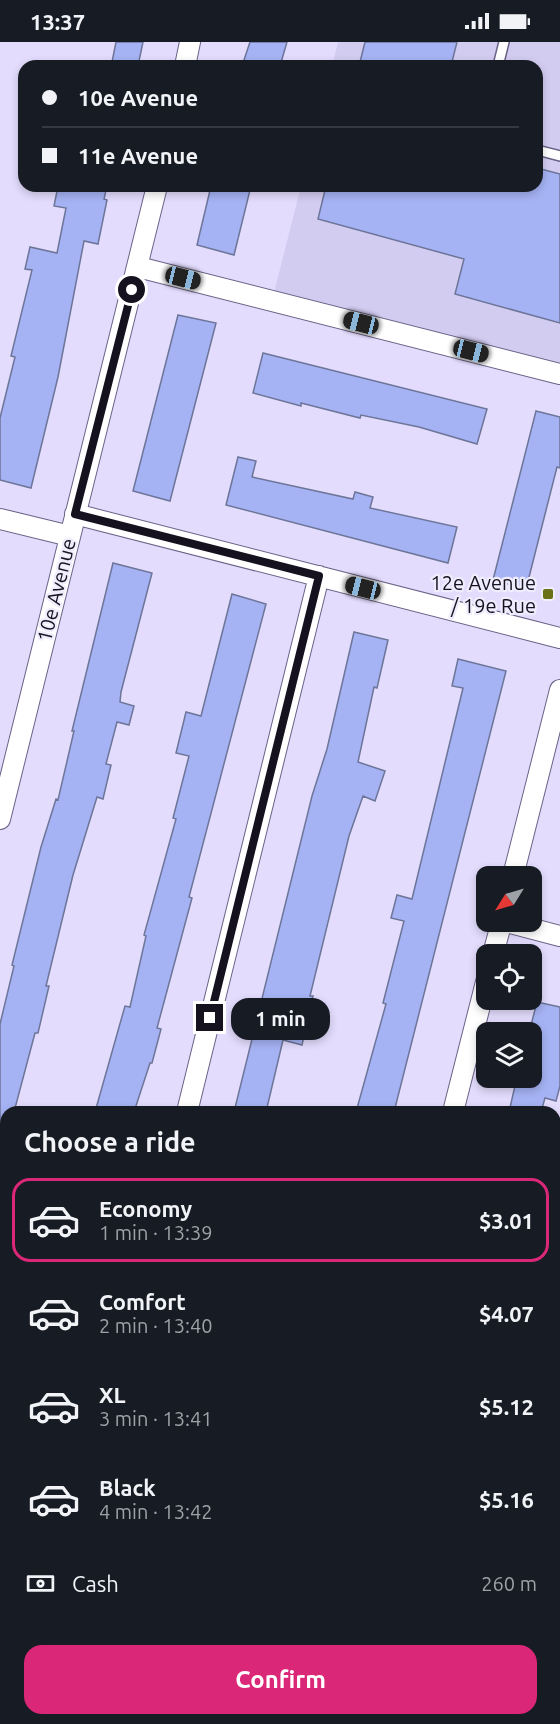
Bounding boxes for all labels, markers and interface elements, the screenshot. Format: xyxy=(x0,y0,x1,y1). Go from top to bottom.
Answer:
text: 13:37 xyxy=(30,9,85,34)
text: 10e Avenue xyxy=(78,85,198,110)
text: 11e Avenue xyxy=(78,143,198,168)
car xyxy=(163,265,203,291)
route start xyxy=(118,276,145,303)
car xyxy=(341,310,381,336)
car xyxy=(451,338,491,364)
street label: 10e Avenue xyxy=(32,536,80,644)
place label: 12e Avenue / 19e Rue xyxy=(430,571,536,617)
car xyxy=(343,575,383,601)
marker: 12e Avenue / 19e Rue xyxy=(541,587,555,601)
north arrow xyxy=(476,866,542,932)
map controls xyxy=(476,866,542,1088)
button: locate xyxy=(476,944,542,1010)
callout: 1 min xyxy=(231,997,330,1039)
route end xyxy=(196,1004,223,1031)
text: 1 min xyxy=(255,1007,306,1030)
button: layers xyxy=(476,1022,542,1088)
text: Choose a ride xyxy=(24,1127,196,1157)
icon: car xyxy=(27,1193,81,1247)
text: Economy xyxy=(99,1196,192,1221)
text: $3.01 xyxy=(479,1208,534,1233)
text: 1 min · 13:39 xyxy=(99,1221,213,1244)
icon: car xyxy=(27,1286,81,1340)
text: Comfort xyxy=(99,1289,186,1314)
text: $4.07 xyxy=(479,1301,534,1326)
text: 2 min · 13:40 xyxy=(99,1314,213,1337)
icon: car xyxy=(27,1379,81,1433)
text: XL xyxy=(99,1382,126,1407)
text: $5.12 xyxy=(479,1394,534,1419)
text: 3 min · 13:41 xyxy=(99,1407,213,1430)
icon: car xyxy=(27,1472,81,1526)
text: Black xyxy=(99,1475,156,1500)
text: $5.16 xyxy=(479,1487,534,1512)
text: 4 min · 13:42 xyxy=(99,1500,213,1523)
icon: cash xyxy=(24,1567,57,1600)
text: Cash xyxy=(72,1571,119,1596)
text: 260 m xyxy=(481,1572,537,1595)
button: Confirm xyxy=(24,1645,537,1714)

